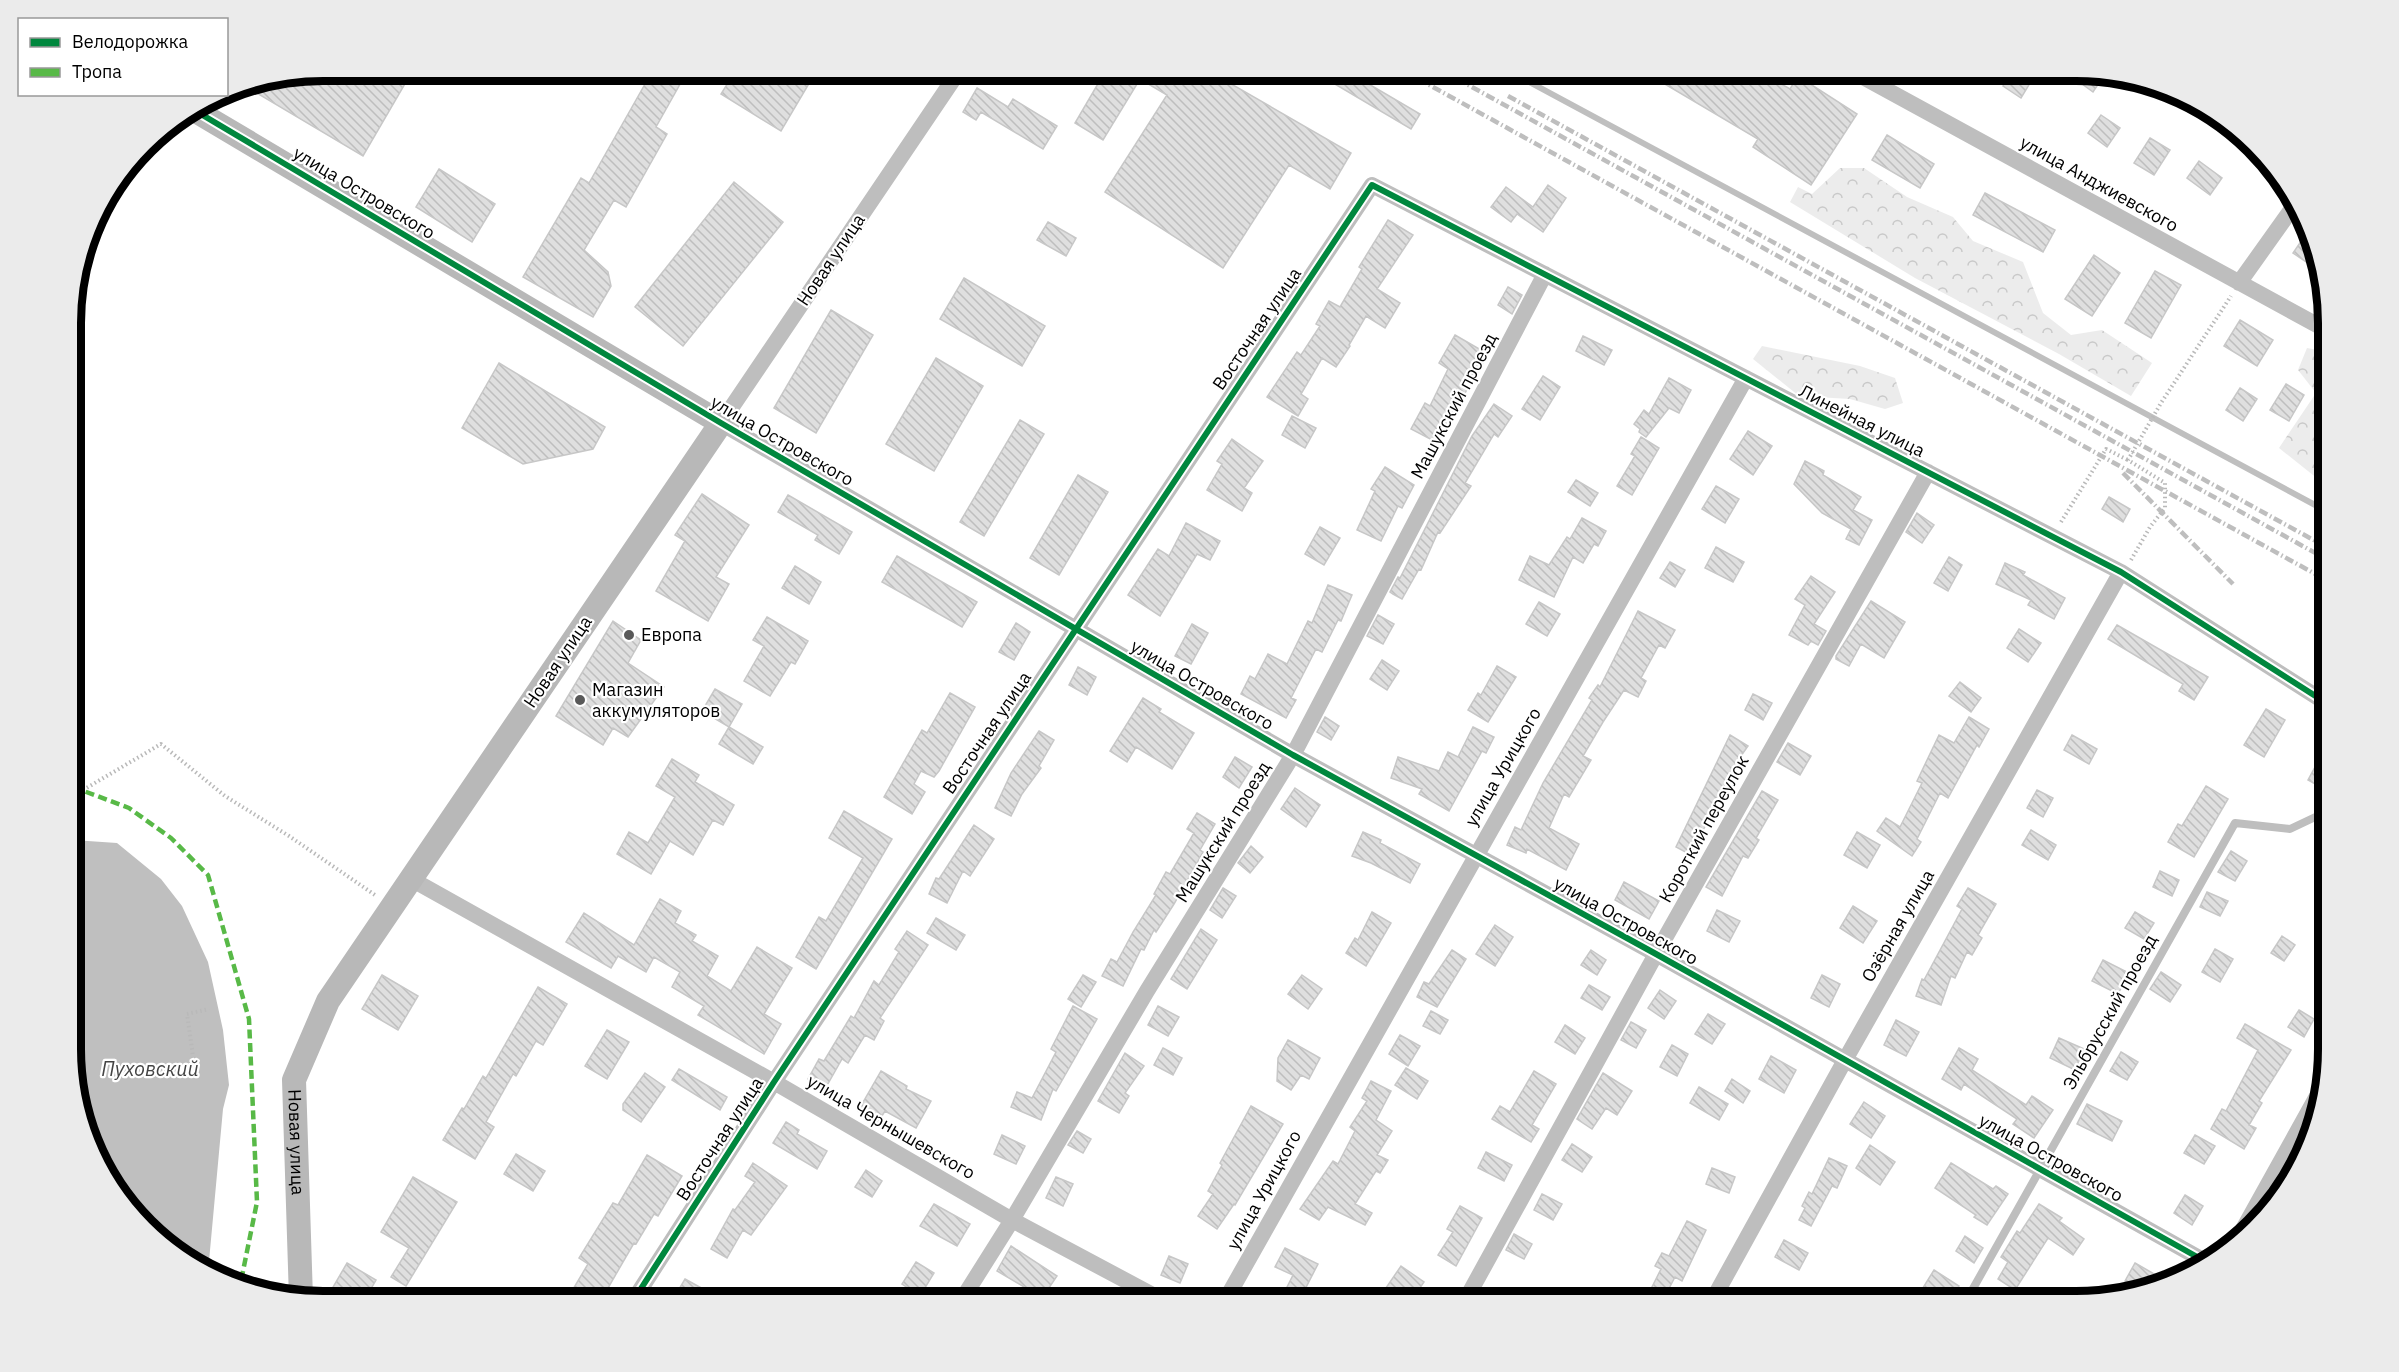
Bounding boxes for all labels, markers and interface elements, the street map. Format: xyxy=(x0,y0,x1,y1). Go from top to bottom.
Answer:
legend xyxy=(18,18,228,96)
text: Велодорожка xyxy=(72,30,188,53)
text: Тропа xyxy=(72,60,122,83)
street label: улица Анджиевского xyxy=(2016,130,2183,237)
street label: улица Островского xyxy=(289,141,439,244)
street label: Новая улица xyxy=(791,209,870,310)
street label: Восточная улица xyxy=(1207,263,1306,394)
street label: Машукский проезд xyxy=(1405,329,1502,483)
street label: Линейная улица xyxy=(1796,379,1929,462)
street label: улица Островского xyxy=(707,390,858,491)
street label: Новая улица xyxy=(518,611,597,712)
place label: Европа xyxy=(641,623,702,646)
marker: Европа xyxy=(622,628,636,642)
street label: улица Островского xyxy=(1127,634,1278,735)
street label: Восточная улица xyxy=(937,667,1036,798)
place label: Магазин аккумуляторов xyxy=(592,678,720,722)
marker: Магазин аккумуляторов xyxy=(573,693,587,707)
street label: улица Урицкого xyxy=(1459,703,1546,830)
street label: Короткий переулок xyxy=(1654,751,1754,906)
street label: Машукский проезд xyxy=(1170,757,1275,907)
street label: Озёрная улица xyxy=(1856,865,1939,986)
street label: улица Островского xyxy=(1550,871,1702,970)
street label: Эльбрусский проезд xyxy=(2057,930,2162,1093)
water label: Пуховский xyxy=(101,1055,199,1082)
street label: улица Чернышевского xyxy=(803,1069,979,1184)
street label: Восточная улица xyxy=(671,1072,768,1205)
street label: Новая улица xyxy=(283,1089,310,1196)
street label: улица Островского xyxy=(1975,1108,2127,1207)
street label: улица Урицкого xyxy=(1221,1126,1306,1254)

